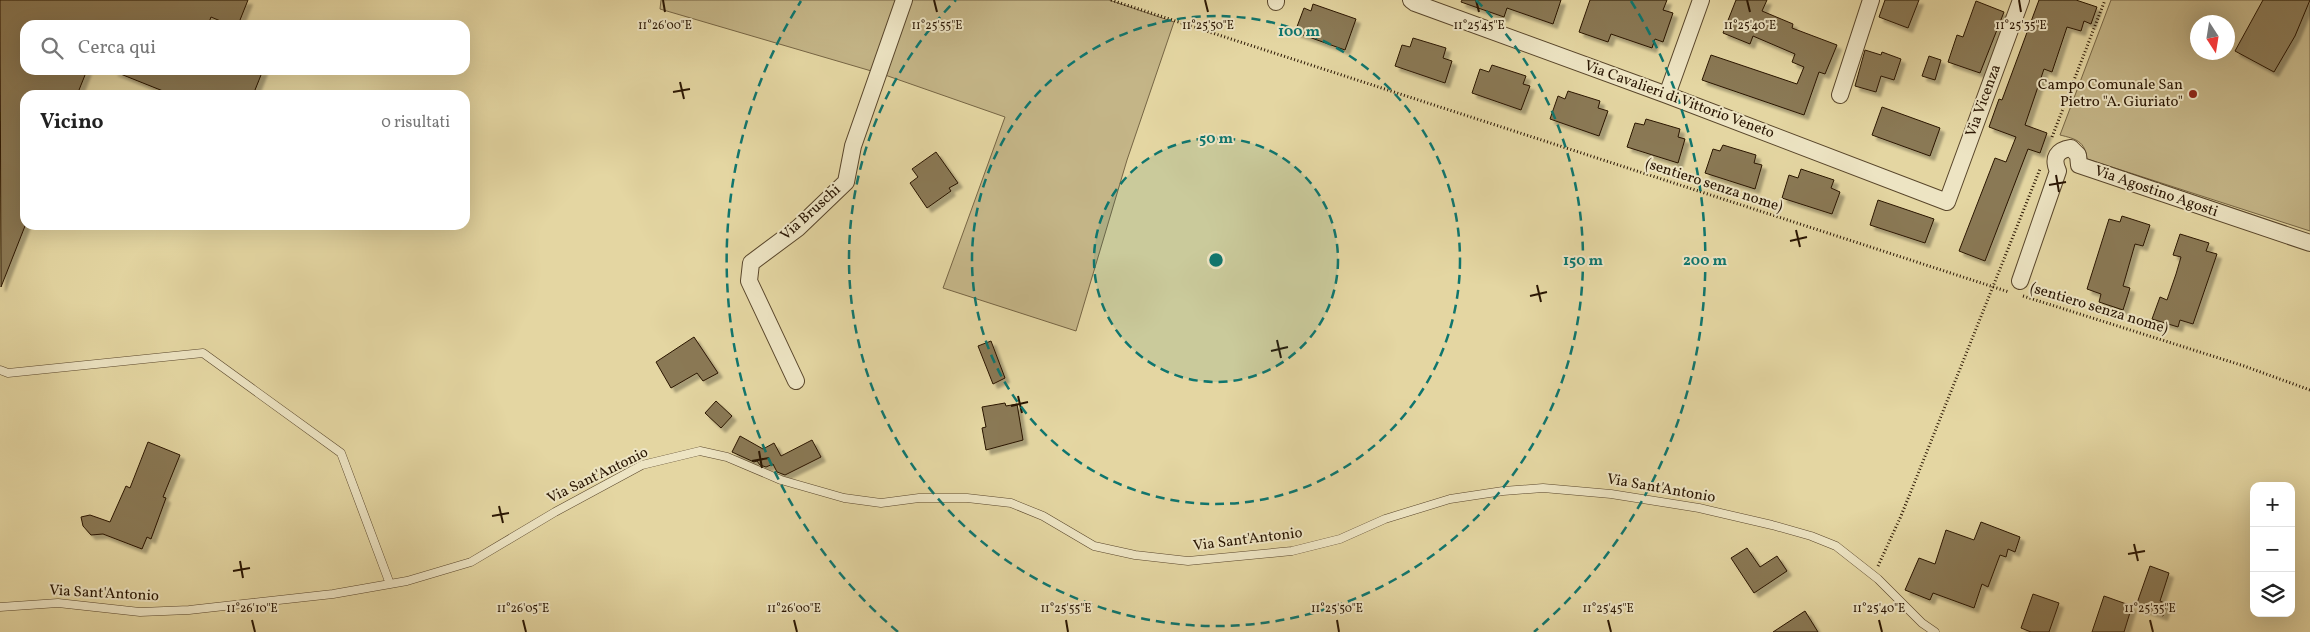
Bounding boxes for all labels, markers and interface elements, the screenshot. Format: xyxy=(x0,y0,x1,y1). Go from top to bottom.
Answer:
north arrow xyxy=(2190,15,2235,60)
text: 11°26'00"E xyxy=(638,18,692,34)
text: 11°25'55"E xyxy=(911,18,963,34)
text: 11°25'50"E xyxy=(1182,18,1234,34)
text: 11°25'45"E xyxy=(1453,18,1505,34)
text: 11°25'40"E xyxy=(1724,18,1776,34)
text: 11°25'35"E xyxy=(1995,18,2047,34)
search box xyxy=(20,20,470,75)
text: 100 m xyxy=(1278,22,1321,43)
icon: search xyxy=(38,34,66,62)
text: Cerca qui xyxy=(78,35,156,61)
street label: Via Cavalieri di Vittorio Veneto xyxy=(1581,56,1777,144)
street label: Via Vicenza xyxy=(1961,62,2007,140)
place label: Campo Comunale San Pietro "A. Giuriato" xyxy=(2038,75,2183,113)
marker: Campo Comunale San Pietro "A. Giuriato" xyxy=(2187,88,2199,100)
text: Vicino xyxy=(40,108,104,137)
text: 0 risultati xyxy=(381,112,450,134)
text: 50 m xyxy=(1199,129,1233,150)
street label: (sentiero senza nome) xyxy=(1643,154,1785,218)
street label: Via Agostino Agosti xyxy=(2091,161,2221,223)
street label: Via Bruschi xyxy=(776,180,846,246)
centre of rings xyxy=(1207,251,1225,269)
text: 150 m xyxy=(1563,251,1603,272)
text: 200 m xyxy=(1683,251,1727,272)
street label: (sentiero senza nome) xyxy=(2027,278,2171,340)
street label: Via Sant'Antonio xyxy=(544,442,652,510)
street label: Via Sant'Antonio xyxy=(1605,469,1717,509)
map controls xyxy=(2250,482,2295,617)
button: + xyxy=(2250,482,2295,527)
street label: Via Sant'Antonio xyxy=(1192,523,1304,557)
button: − xyxy=(2250,527,2295,572)
button: layers xyxy=(2250,572,2295,617)
street label: Via Sant'Antonio xyxy=(49,581,160,607)
text: 11°26'10"E xyxy=(226,601,278,617)
text: 11°26'05"E xyxy=(497,601,549,617)
text: 11°26'00"E xyxy=(767,601,821,617)
text: 11°25'55"E xyxy=(1040,601,1092,617)
text: 11°25'50"E xyxy=(1311,601,1363,617)
text: 11°25'45"E xyxy=(1582,601,1634,617)
text: 11°25'40"E xyxy=(1853,601,1905,617)
text: 11°25'35"E xyxy=(2124,601,2176,617)

